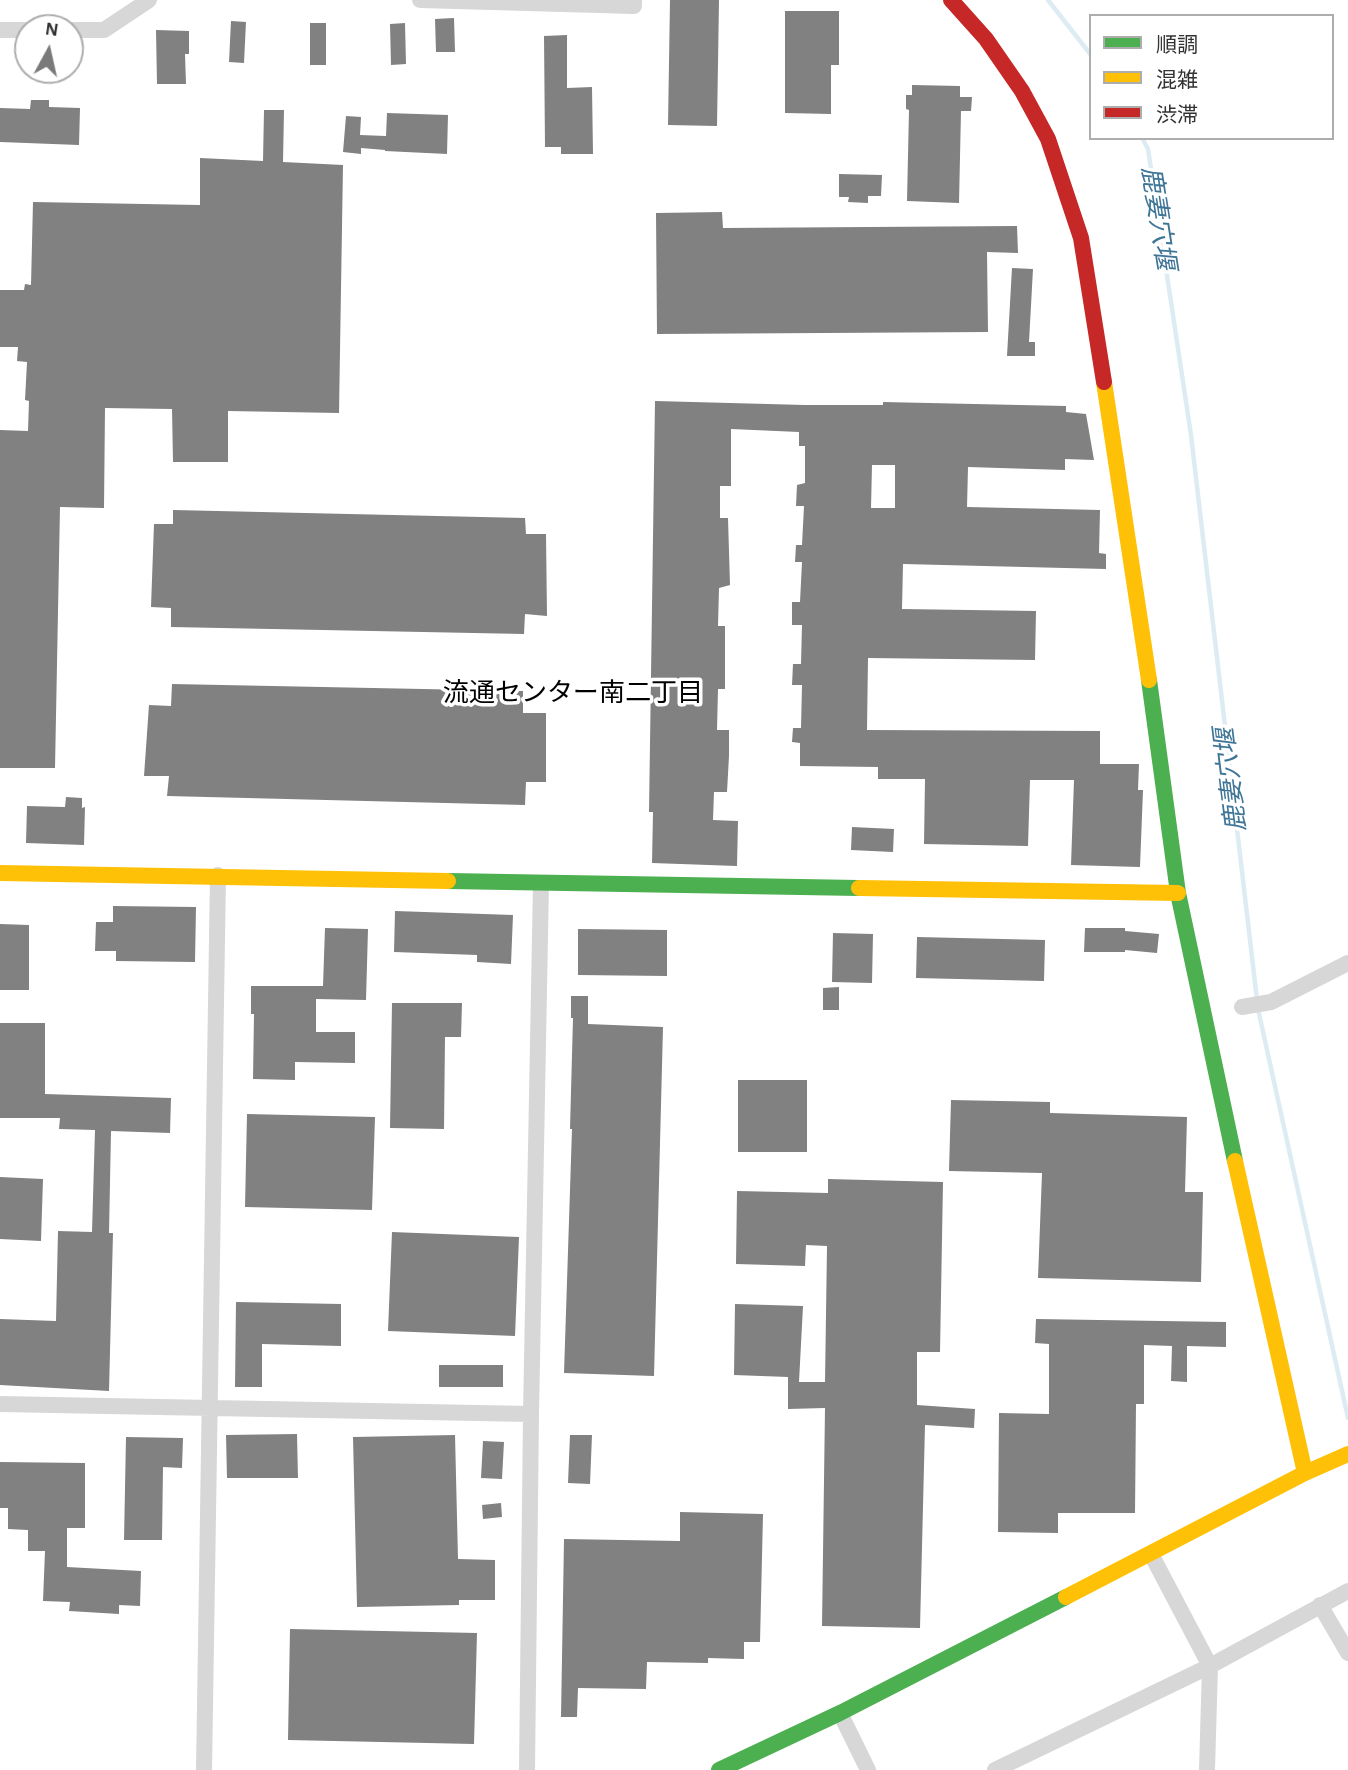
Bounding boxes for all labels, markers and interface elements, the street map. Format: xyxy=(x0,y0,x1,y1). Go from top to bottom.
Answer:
north arrow xyxy=(14,14,84,84)
legend xyxy=(1089,14,1334,140)
text: N xyxy=(44,19,60,40)
text: 順調 xyxy=(1156,35,1198,56)
text: 混雑 xyxy=(1156,70,1198,91)
text: 渋滞 xyxy=(1156,105,1198,126)
water label: 鹿妻穴堰 xyxy=(1134,164,1182,272)
district label: 流通センター南二丁目 xyxy=(443,677,703,709)
water label: 鹿妻穴堰 xyxy=(1209,726,1253,834)

